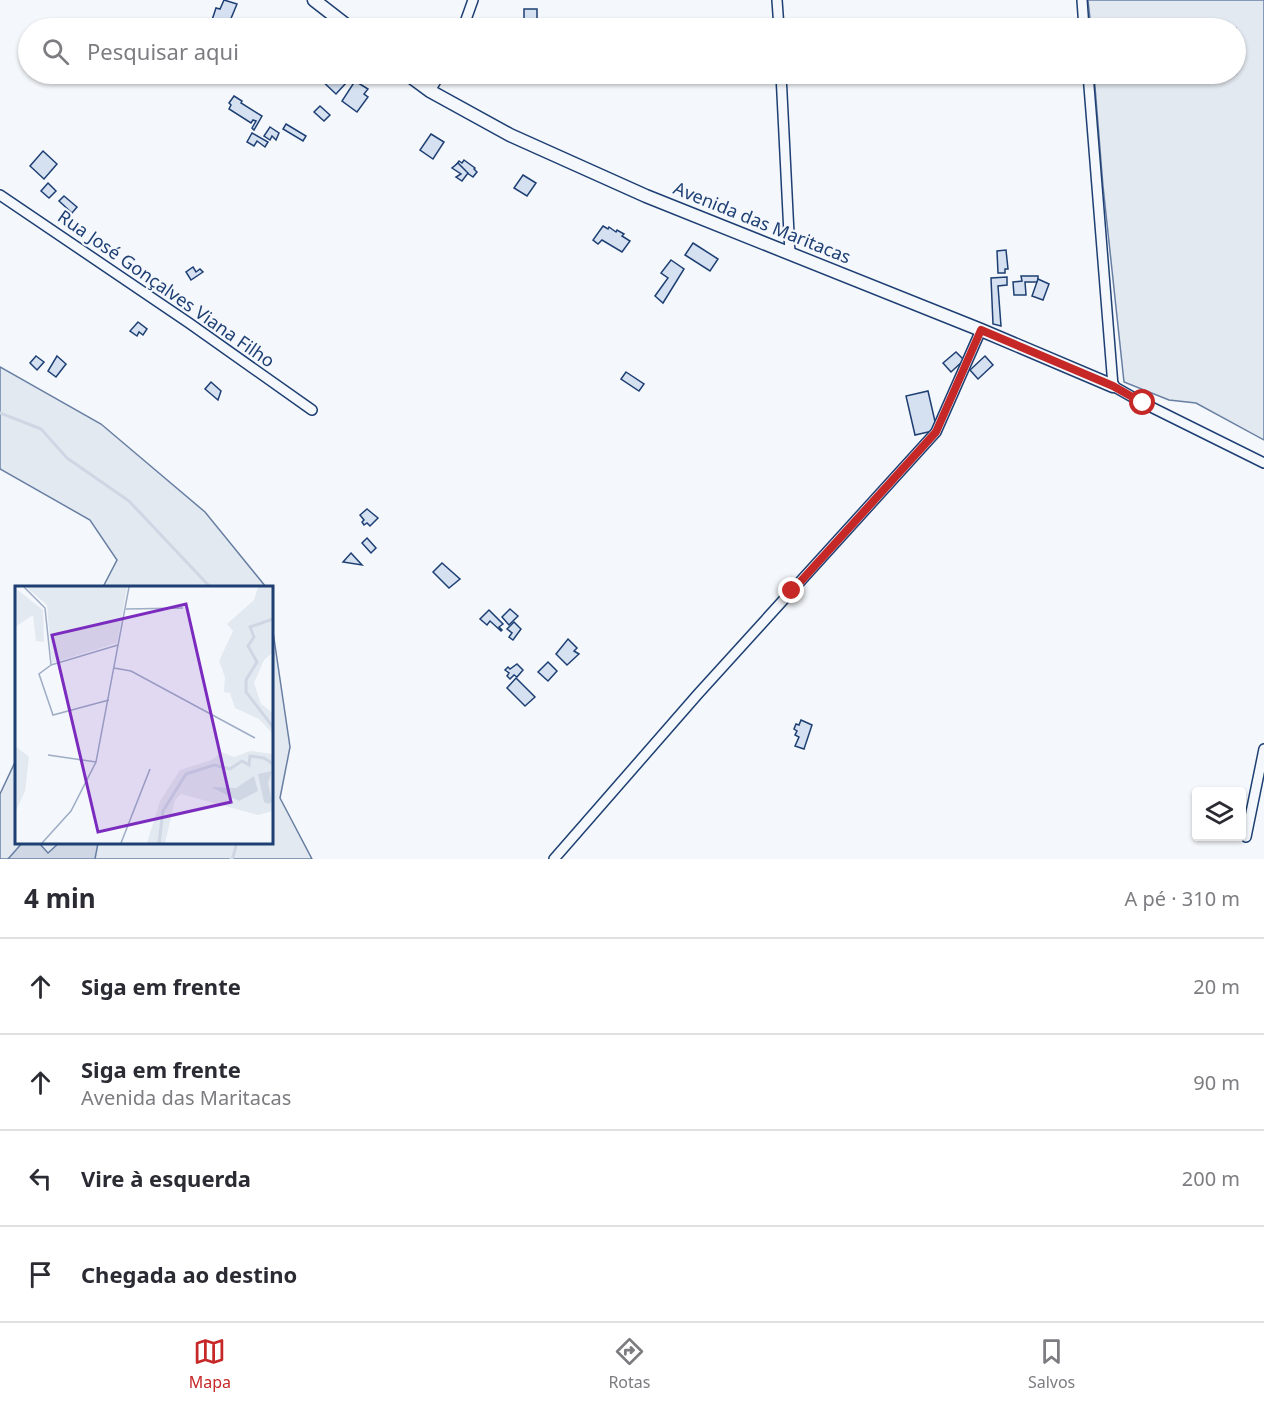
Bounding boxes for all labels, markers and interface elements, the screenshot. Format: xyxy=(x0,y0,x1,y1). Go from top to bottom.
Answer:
search box xyxy=(18,18,1246,84)
icon: search xyxy=(39,35,72,68)
text: Pesquisar aqui xyxy=(87,36,239,66)
street label: Avenida das Maritacas xyxy=(670,175,855,269)
street label: Rua José Gonçalves Viana Filho xyxy=(53,204,280,372)
route start xyxy=(1129,389,1155,415)
route end xyxy=(778,577,804,603)
inset map xyxy=(15,586,273,844)
map controls xyxy=(1192,787,1246,841)
button: layers xyxy=(1192,787,1246,841)
text: 4 min xyxy=(24,880,96,916)
text: A pé · 310 m xyxy=(1124,885,1240,912)
icon: ahead xyxy=(24,970,57,1003)
text: Siga em frente xyxy=(81,971,241,1001)
text: 20 m xyxy=(1193,973,1240,1000)
text: Siga em frente xyxy=(81,1054,241,1084)
icon: ahead xyxy=(24,1066,57,1099)
text: 90 m xyxy=(1193,1069,1240,1096)
text: Avenida das Maritacas xyxy=(81,1084,291,1111)
icon: left xyxy=(24,1162,57,1195)
text: Vire à esquerda xyxy=(81,1163,251,1193)
text: 200 m xyxy=(1182,1165,1240,1192)
icon: arrive xyxy=(24,1258,57,1291)
text: Chegada ao destino xyxy=(81,1259,297,1289)
tab: Mapa xyxy=(189,1335,231,1393)
tab: Rotas xyxy=(608,1335,650,1393)
tab: Salvos xyxy=(1028,1335,1075,1393)

